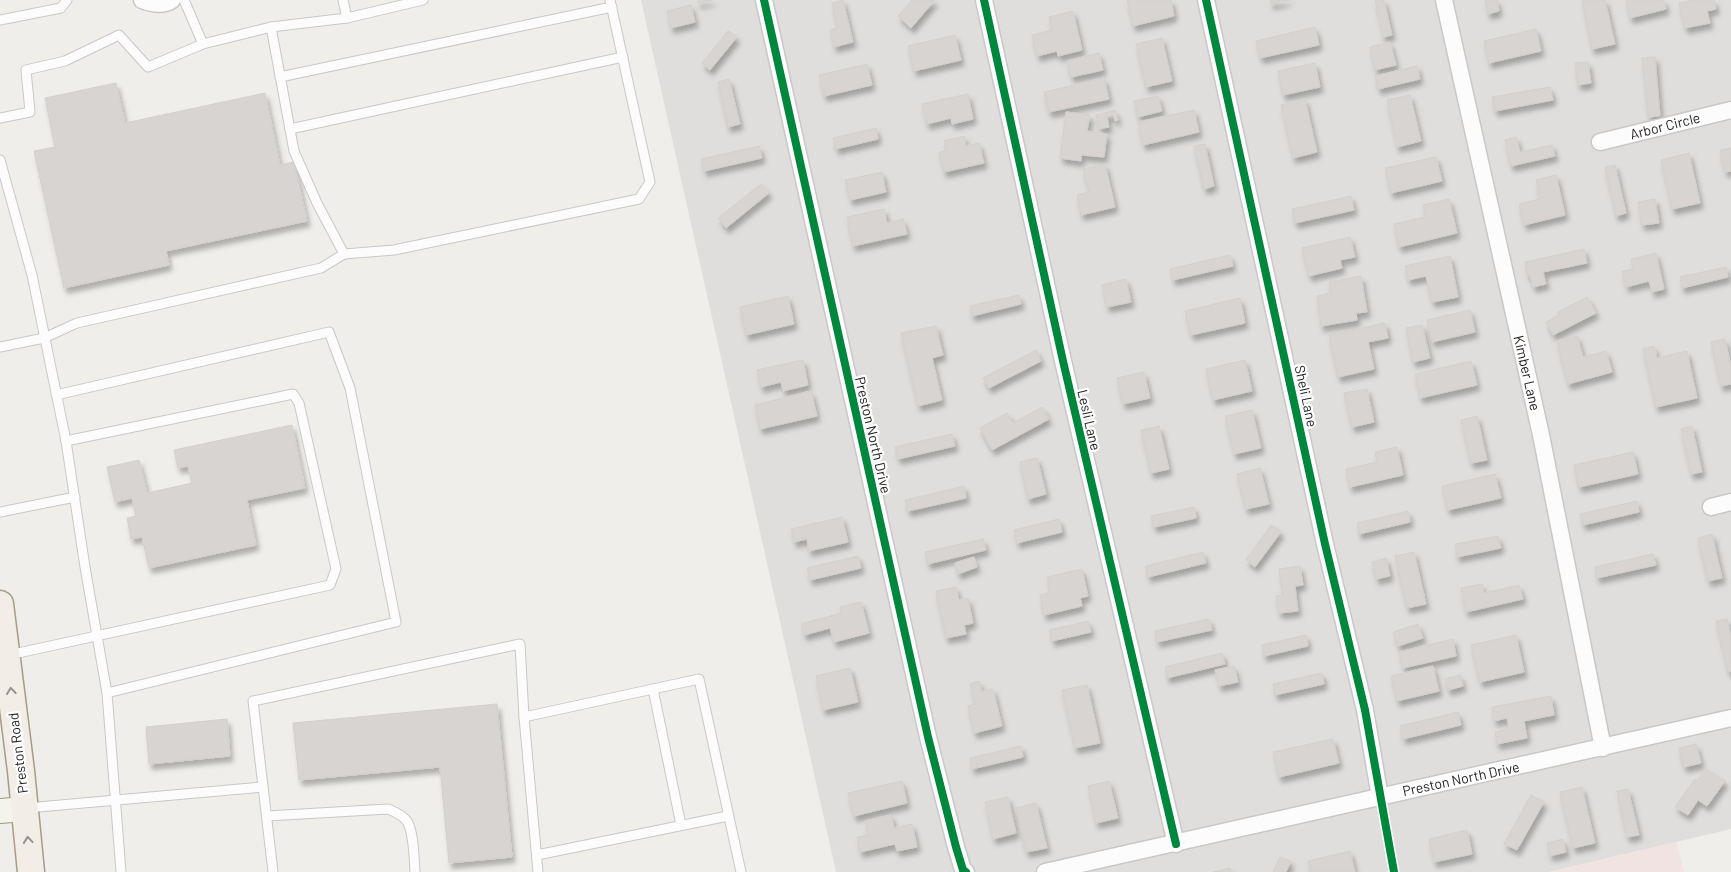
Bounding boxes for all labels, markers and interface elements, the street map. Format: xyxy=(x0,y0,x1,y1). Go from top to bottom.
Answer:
street label: Arbor Circle xyxy=(1628,109,1702,142)
street label: Kimber Lane xyxy=(1511,334,1544,412)
street label: Sheli Lane xyxy=(1292,363,1321,428)
street label: Preston North Drive xyxy=(852,375,895,495)
street label: Lesli Lane xyxy=(1074,388,1105,452)
one-way arrow xyxy=(6,686,17,694)
street label: Preston Road xyxy=(4,712,31,794)
street label: Preston North Drive xyxy=(1401,758,1521,799)
one-way arrow xyxy=(22,836,33,844)

